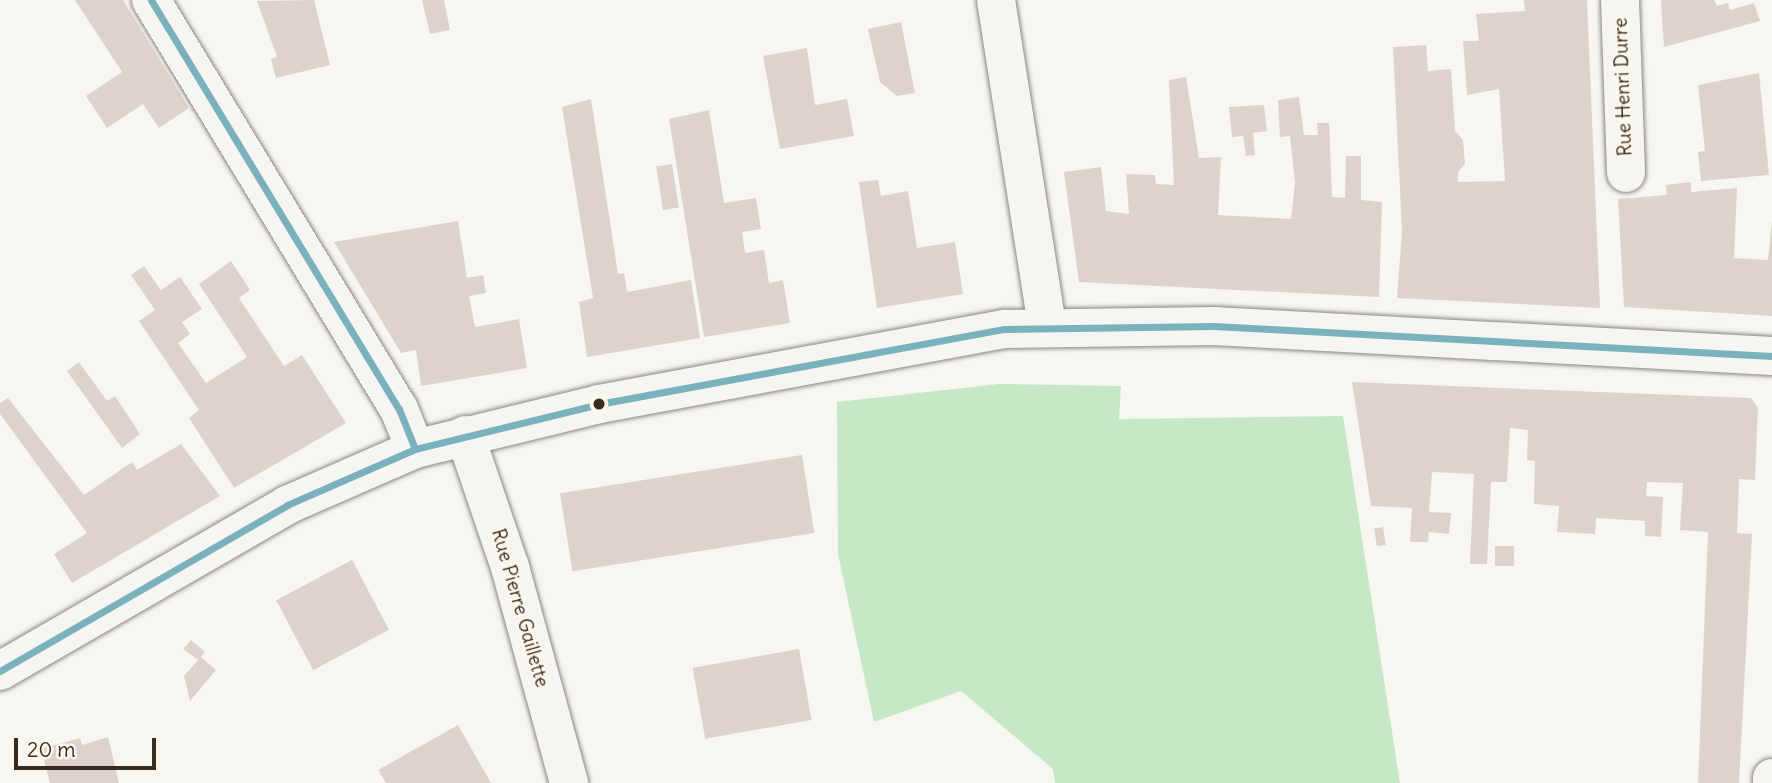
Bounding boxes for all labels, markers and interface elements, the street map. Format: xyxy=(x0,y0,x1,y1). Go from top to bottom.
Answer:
street label: Rue Henri Durre xyxy=(1609,17,1637,157)
unlabelled marker xyxy=(592,397,606,411)
street label: Rue Pierre Gaillette xyxy=(486,526,554,690)
scale bar xyxy=(18,724,159,768)
text: 20 m xyxy=(27,736,76,763)

